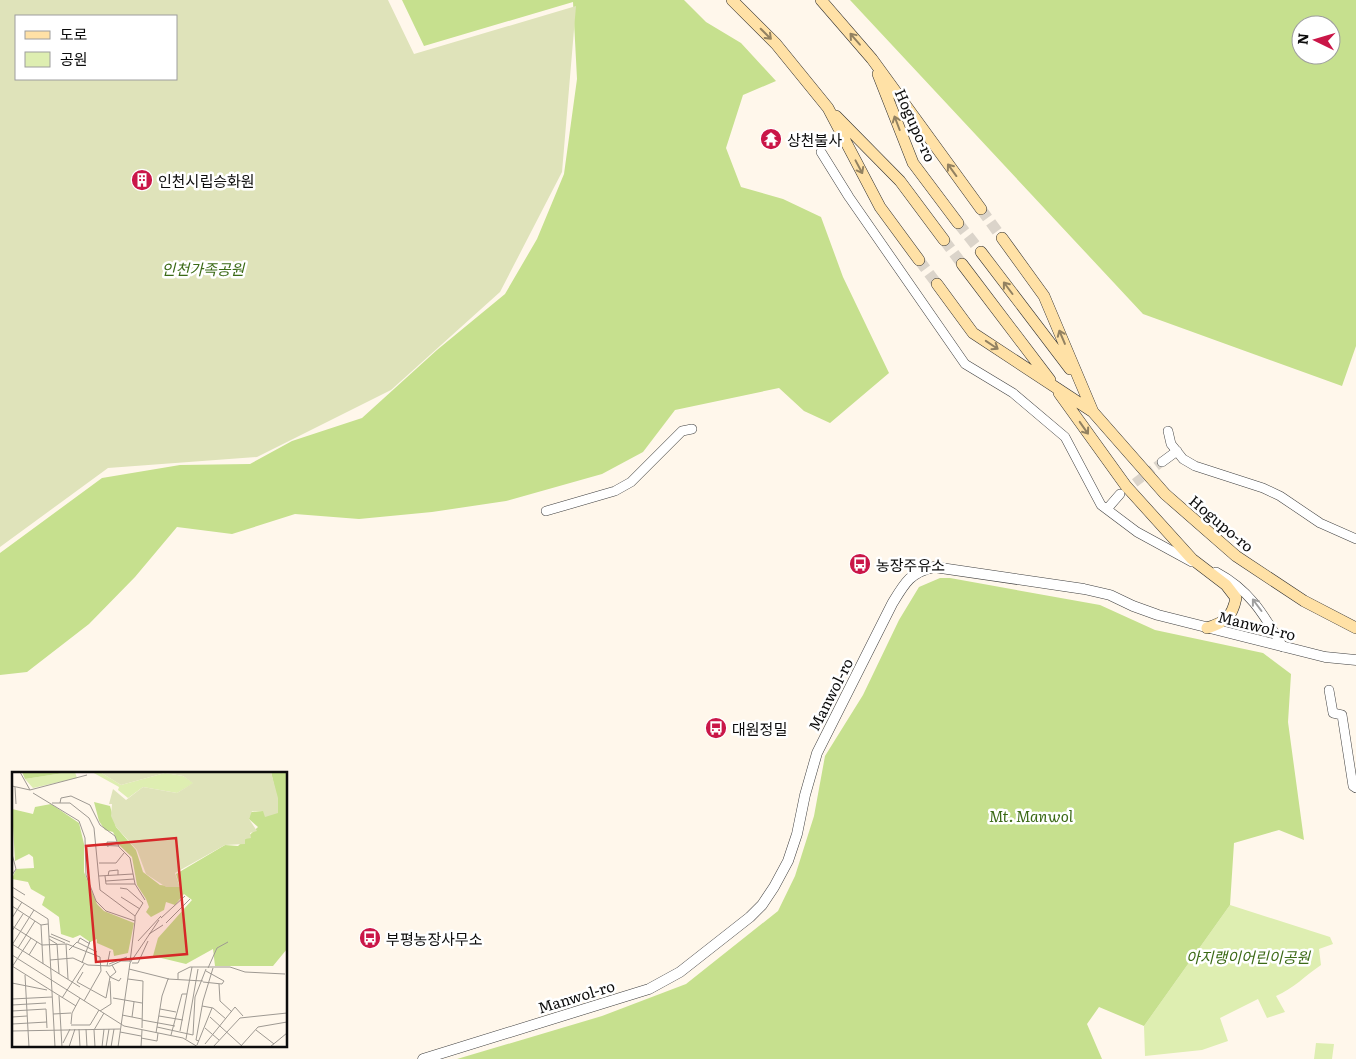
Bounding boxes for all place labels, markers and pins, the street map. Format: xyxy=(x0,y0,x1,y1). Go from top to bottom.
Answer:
temple icon: 상천불사 xyxy=(759,127,783,151)
place label: 상천불사 xyxy=(787,128,842,151)
building icon: 인천시립승화원 xyxy=(130,168,154,192)
place label: 인천시립승화원 xyxy=(158,169,255,192)
bus stop icon: 농장주유소 xyxy=(848,552,872,576)
place label: 농장주유소 xyxy=(876,553,945,576)
bus stop icon: 대원정밀 xyxy=(704,716,728,740)
place label: 대원정밀 xyxy=(732,717,787,740)
bus stop icon: 부평농장사무소 xyxy=(358,926,382,950)
place label: 부평농장사무소 xyxy=(386,927,483,950)

